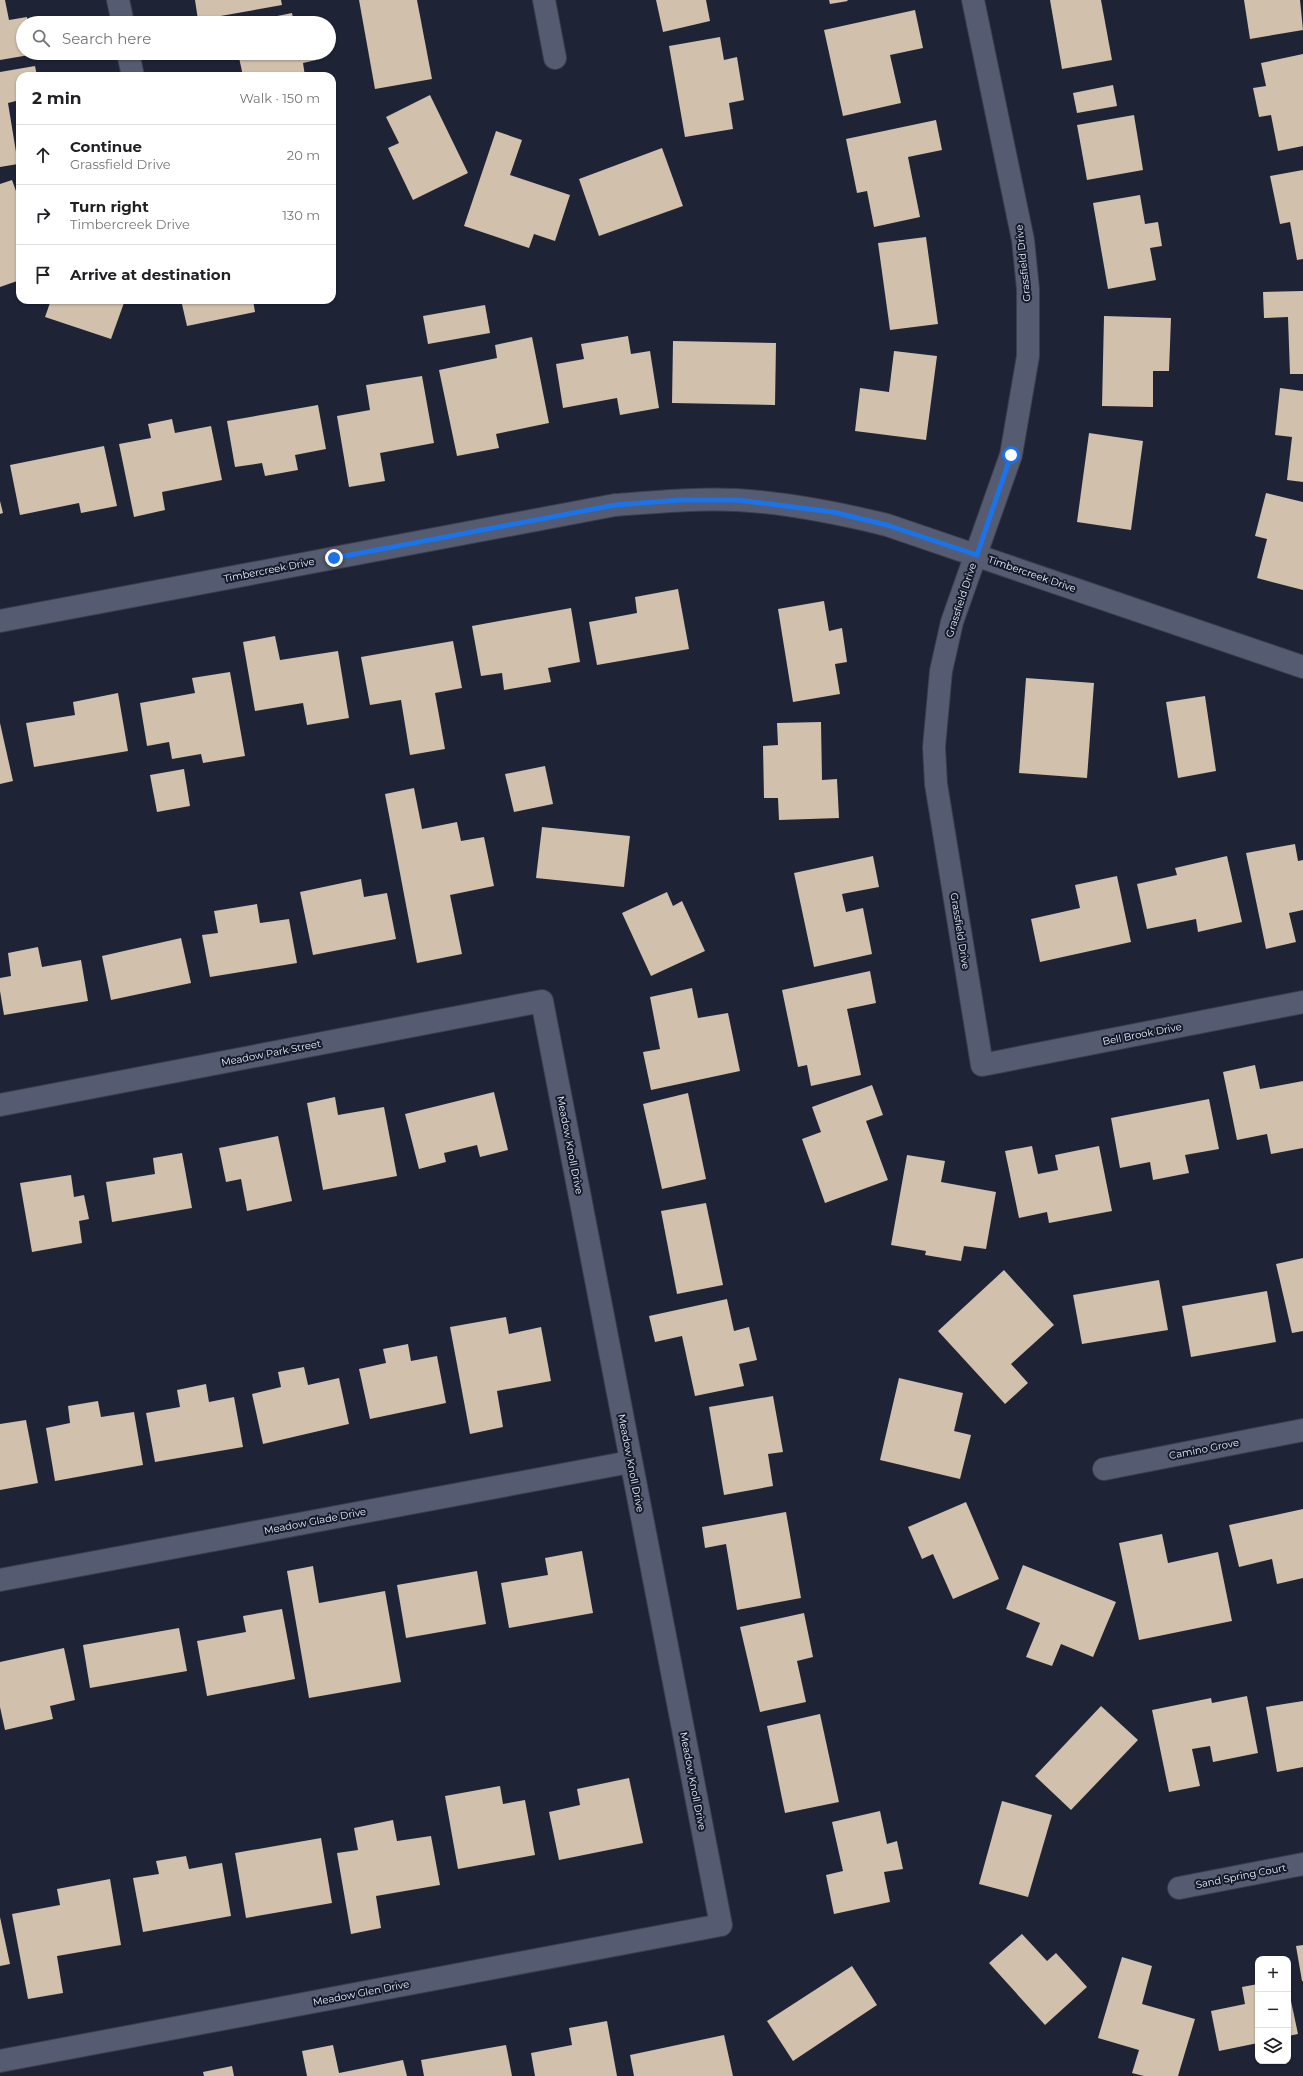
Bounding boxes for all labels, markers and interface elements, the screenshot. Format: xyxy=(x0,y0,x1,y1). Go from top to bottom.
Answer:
search box xyxy=(16,16,336,60)
icon: search xyxy=(30,27,52,49)
text: Search here xyxy=(62,29,151,48)
text: 2 min xyxy=(32,88,82,108)
text: Walk · 150 m xyxy=(239,90,320,106)
text: Continue xyxy=(70,137,142,156)
icon: ahead xyxy=(32,144,54,166)
text: 20 m xyxy=(287,147,320,163)
text: Grassfield Drive xyxy=(70,156,171,172)
text: Turn right xyxy=(70,197,149,216)
icon: right xyxy=(32,204,54,226)
text: 130 m xyxy=(282,207,320,223)
text: Timbercreek Drive xyxy=(70,216,190,232)
street label: Grassfield Drive xyxy=(1012,224,1034,302)
icon: arrive xyxy=(32,264,54,286)
text: Arrive at destination xyxy=(70,265,231,284)
route start xyxy=(1002,446,1020,464)
route end xyxy=(325,549,343,567)
street label: Timbercreek Drive xyxy=(986,553,1078,595)
street label: Timbercreek Drive xyxy=(223,555,315,585)
street label: Grassfield Drive xyxy=(943,561,979,639)
street label: Grassfield Drive xyxy=(948,892,972,970)
street label: Bell Brook Drive xyxy=(1101,1020,1183,1048)
street label: Meadow Park Street xyxy=(220,1037,322,1069)
street label: Meadow Knoll Drive xyxy=(554,1095,586,1195)
street label: Meadow Knoll Drive xyxy=(615,1413,647,1513)
street label: Camino Grove xyxy=(1168,1436,1240,1462)
street label: Meadow Glade Drive xyxy=(263,1505,367,1537)
street label: Meadow Knoll Drive xyxy=(677,1731,709,1831)
street label: Sand Spring Court xyxy=(1195,1861,1287,1891)
map controls xyxy=(1255,1956,1291,2064)
button: + xyxy=(1255,1956,1291,1992)
street label: Meadow Glen Drive xyxy=(312,1977,410,2009)
button: − xyxy=(1255,1992,1291,2028)
button: layers xyxy=(1255,2028,1291,2064)

